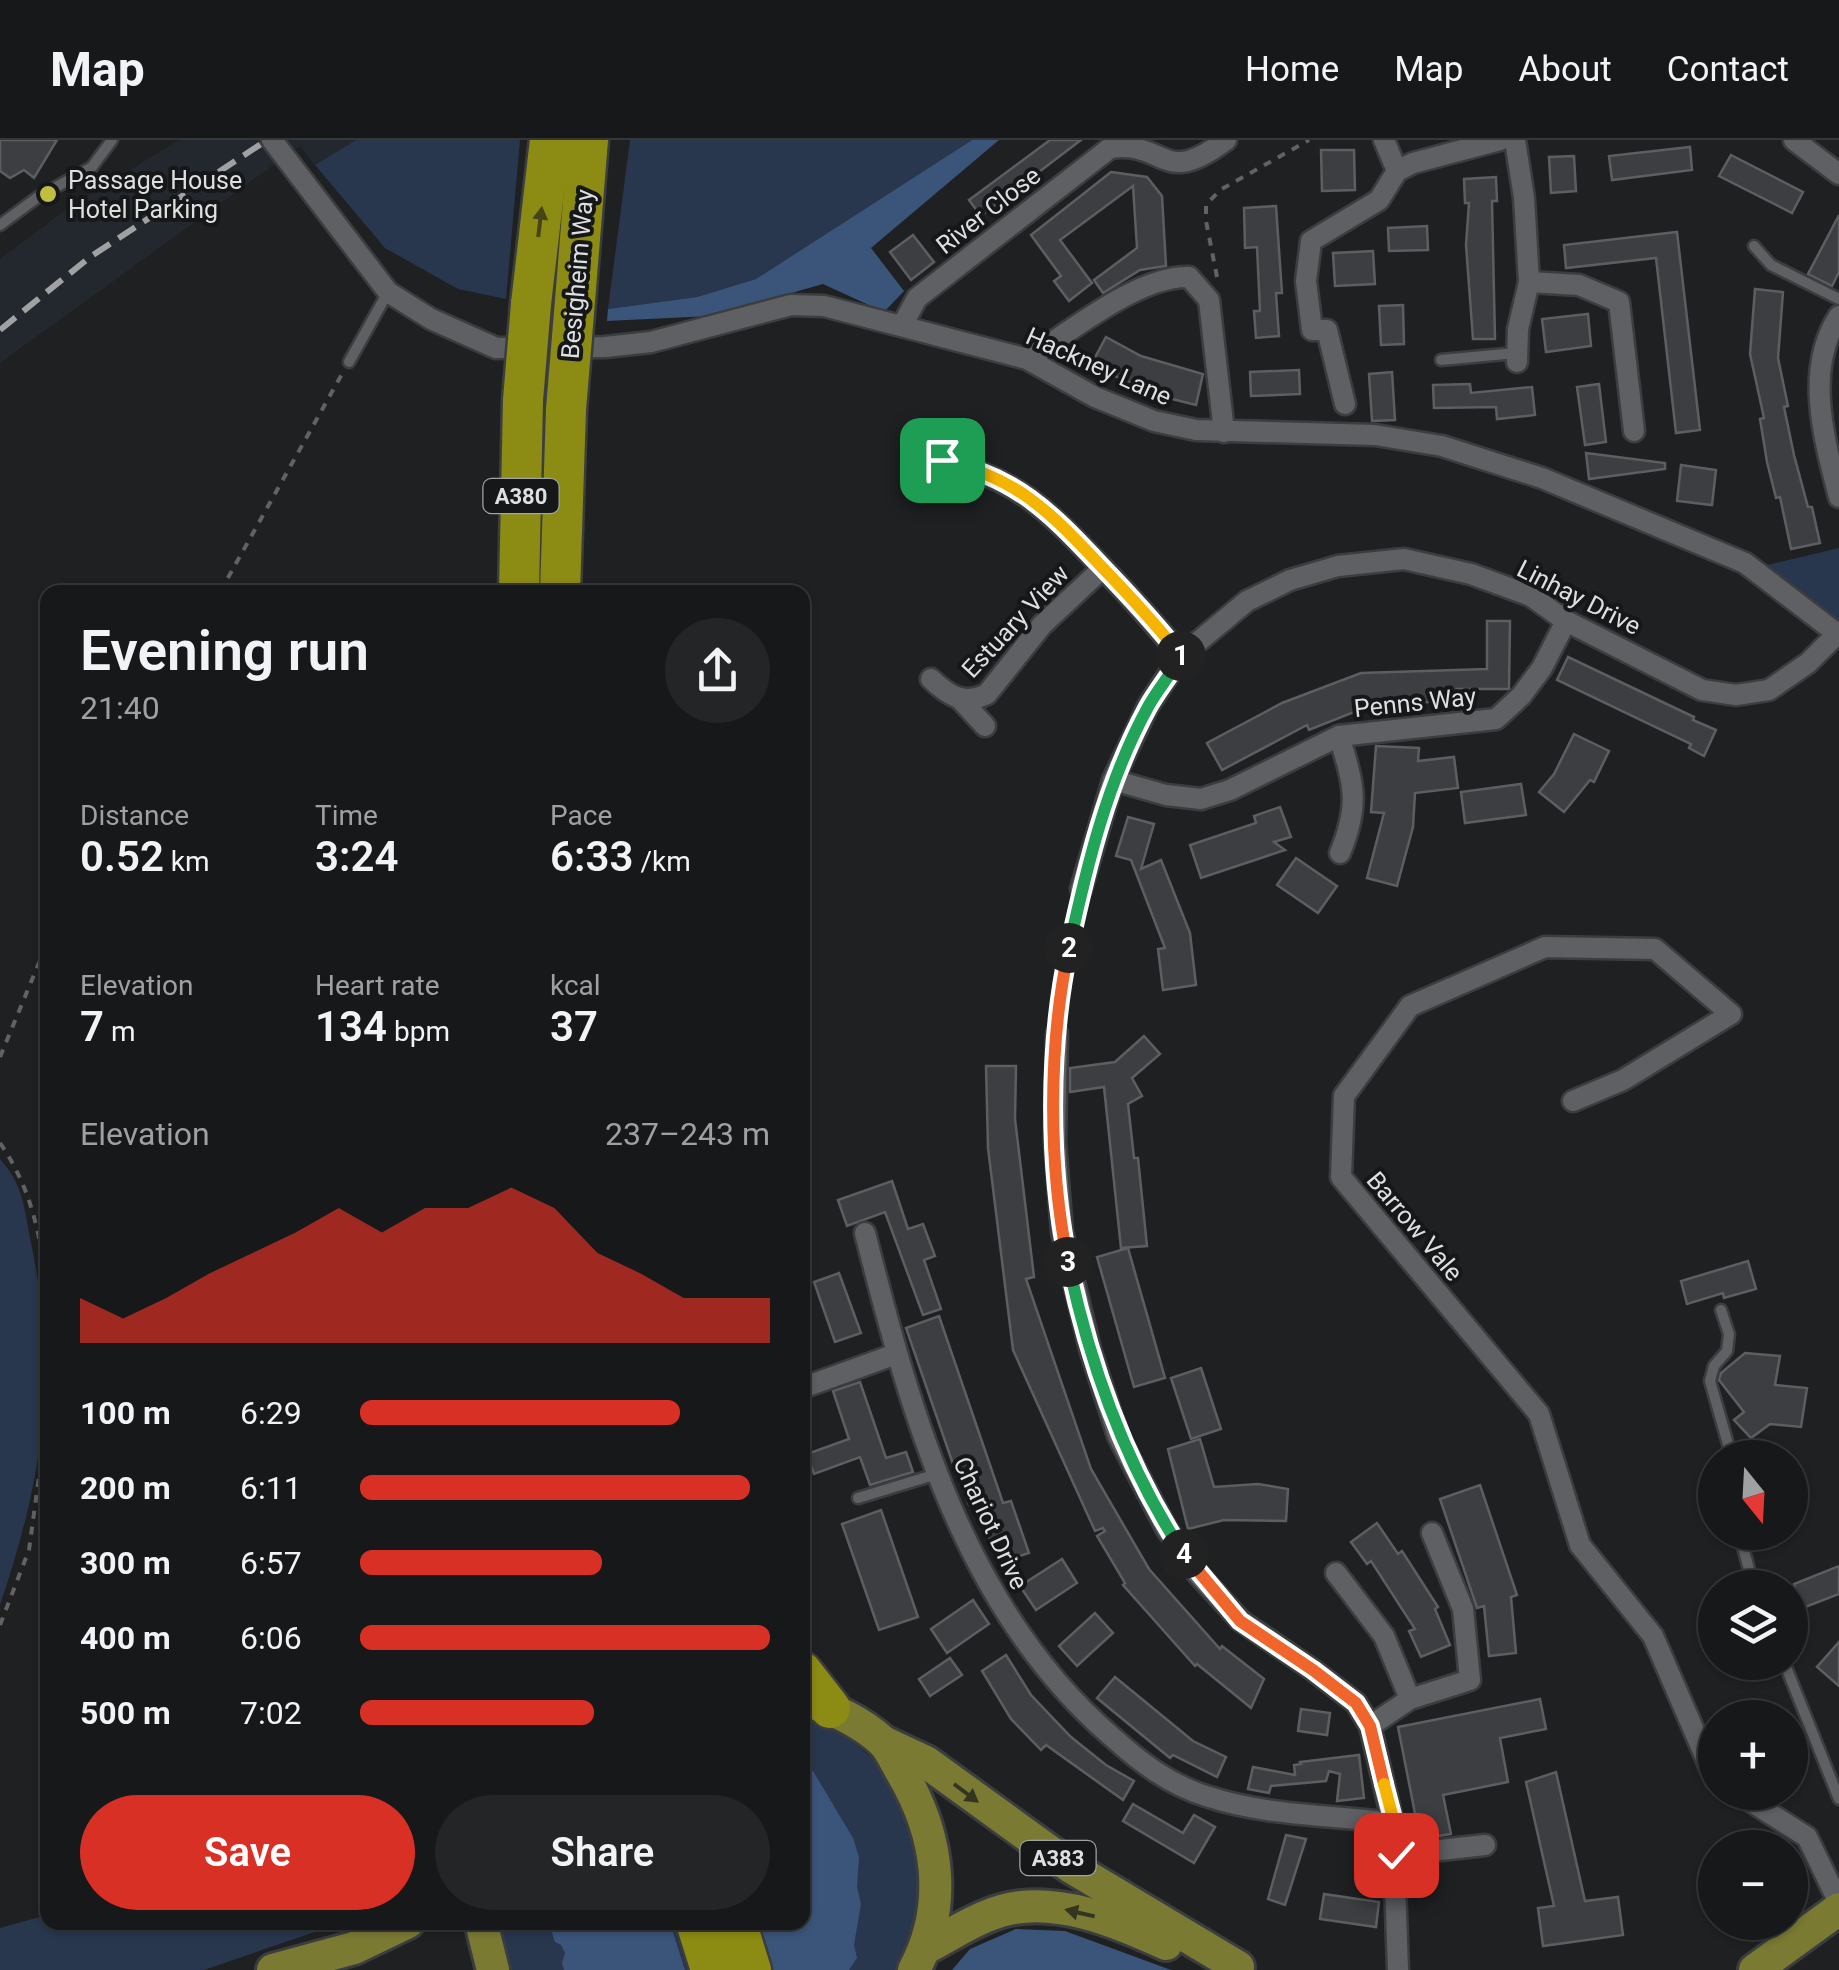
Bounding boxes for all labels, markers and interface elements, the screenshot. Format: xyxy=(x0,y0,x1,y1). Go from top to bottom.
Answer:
text: Map xyxy=(50,41,145,98)
text: Home xyxy=(1245,49,1339,90)
text: Map xyxy=(1394,49,1463,90)
text: About xyxy=(1518,49,1612,90)
text: Contact xyxy=(1667,49,1789,90)
street label: River Close xyxy=(930,161,1046,260)
place label: Passage House Hotel Parking xyxy=(68,166,242,224)
marker: Passage House Hotel Parking xyxy=(37,183,59,205)
street label: Besigheim Way xyxy=(556,188,599,360)
one-way arrow xyxy=(532,206,548,237)
street label: Hackney Lane xyxy=(1022,321,1176,411)
pin xyxy=(900,418,985,503)
icon: arrive xyxy=(915,433,970,488)
road number: A380 xyxy=(484,479,558,513)
street label: Linhay Drive xyxy=(1512,554,1645,641)
street label: Estuary View xyxy=(956,559,1075,684)
button: share xyxy=(665,618,770,723)
text: Evening run xyxy=(80,619,369,683)
pin: 1 xyxy=(1156,631,1206,681)
text: 1 xyxy=(1173,639,1189,672)
street label: Penns Way xyxy=(1353,682,1478,723)
text: 21:40 xyxy=(80,689,160,727)
text: Distance xyxy=(80,799,189,832)
text: Time xyxy=(315,799,378,832)
text: Pace xyxy=(550,799,612,832)
text: 0.52 xyxy=(80,832,164,881)
text: 3:24 xyxy=(315,832,398,881)
text: 6:33 xyxy=(550,832,633,881)
text: km xyxy=(164,845,210,878)
text: /km xyxy=(633,845,691,878)
pin: 2 xyxy=(1044,923,1094,973)
text: 2 xyxy=(1061,931,1077,964)
text: Elevation xyxy=(80,969,193,1002)
text: Heart rate xyxy=(315,969,440,1002)
text: kcal xyxy=(550,969,601,1002)
text: 7 xyxy=(80,1002,104,1051)
text: 134 xyxy=(315,1002,387,1051)
text: 37 xyxy=(550,1002,598,1051)
text: m xyxy=(104,1015,136,1048)
text: bpm xyxy=(387,1015,450,1048)
text: Elevation xyxy=(80,1115,210,1153)
text: 237–243 m xyxy=(605,1115,770,1153)
street label: Barrow Vale xyxy=(1361,1166,1469,1287)
pin: 3 xyxy=(1043,1237,1093,1287)
text: 3 xyxy=(1060,1245,1076,1278)
text: 100 m xyxy=(80,1394,171,1432)
text: 6:29 xyxy=(240,1394,302,1432)
north arrow xyxy=(1698,1440,1808,1550)
map controls xyxy=(1698,1440,1808,1940)
street label: Chariot Drive xyxy=(947,1452,1034,1594)
text: 200 m xyxy=(80,1469,171,1507)
text: 6:11 xyxy=(240,1469,302,1507)
pin: 4 xyxy=(1159,1529,1209,1579)
text: 4 xyxy=(1176,1537,1192,1570)
text: 300 m xyxy=(80,1544,171,1582)
text: 6:57 xyxy=(240,1544,302,1582)
button: layers xyxy=(1698,1570,1808,1680)
text: 400 m xyxy=(80,1619,171,1657)
text: 6:06 xyxy=(240,1619,302,1657)
text: 500 m xyxy=(80,1694,171,1732)
text: 7:02 xyxy=(240,1694,302,1732)
button: + xyxy=(1698,1700,1808,1810)
one-way arrow xyxy=(953,1782,979,1802)
button: Save xyxy=(80,1795,415,1910)
button: Share xyxy=(435,1795,770,1910)
pin xyxy=(1354,1813,1439,1898)
icon: check xyxy=(1369,1828,1424,1883)
button: − xyxy=(1698,1830,1808,1940)
road number: A383 xyxy=(1020,1841,1096,1875)
one-way arrow xyxy=(1064,1905,1095,1920)

